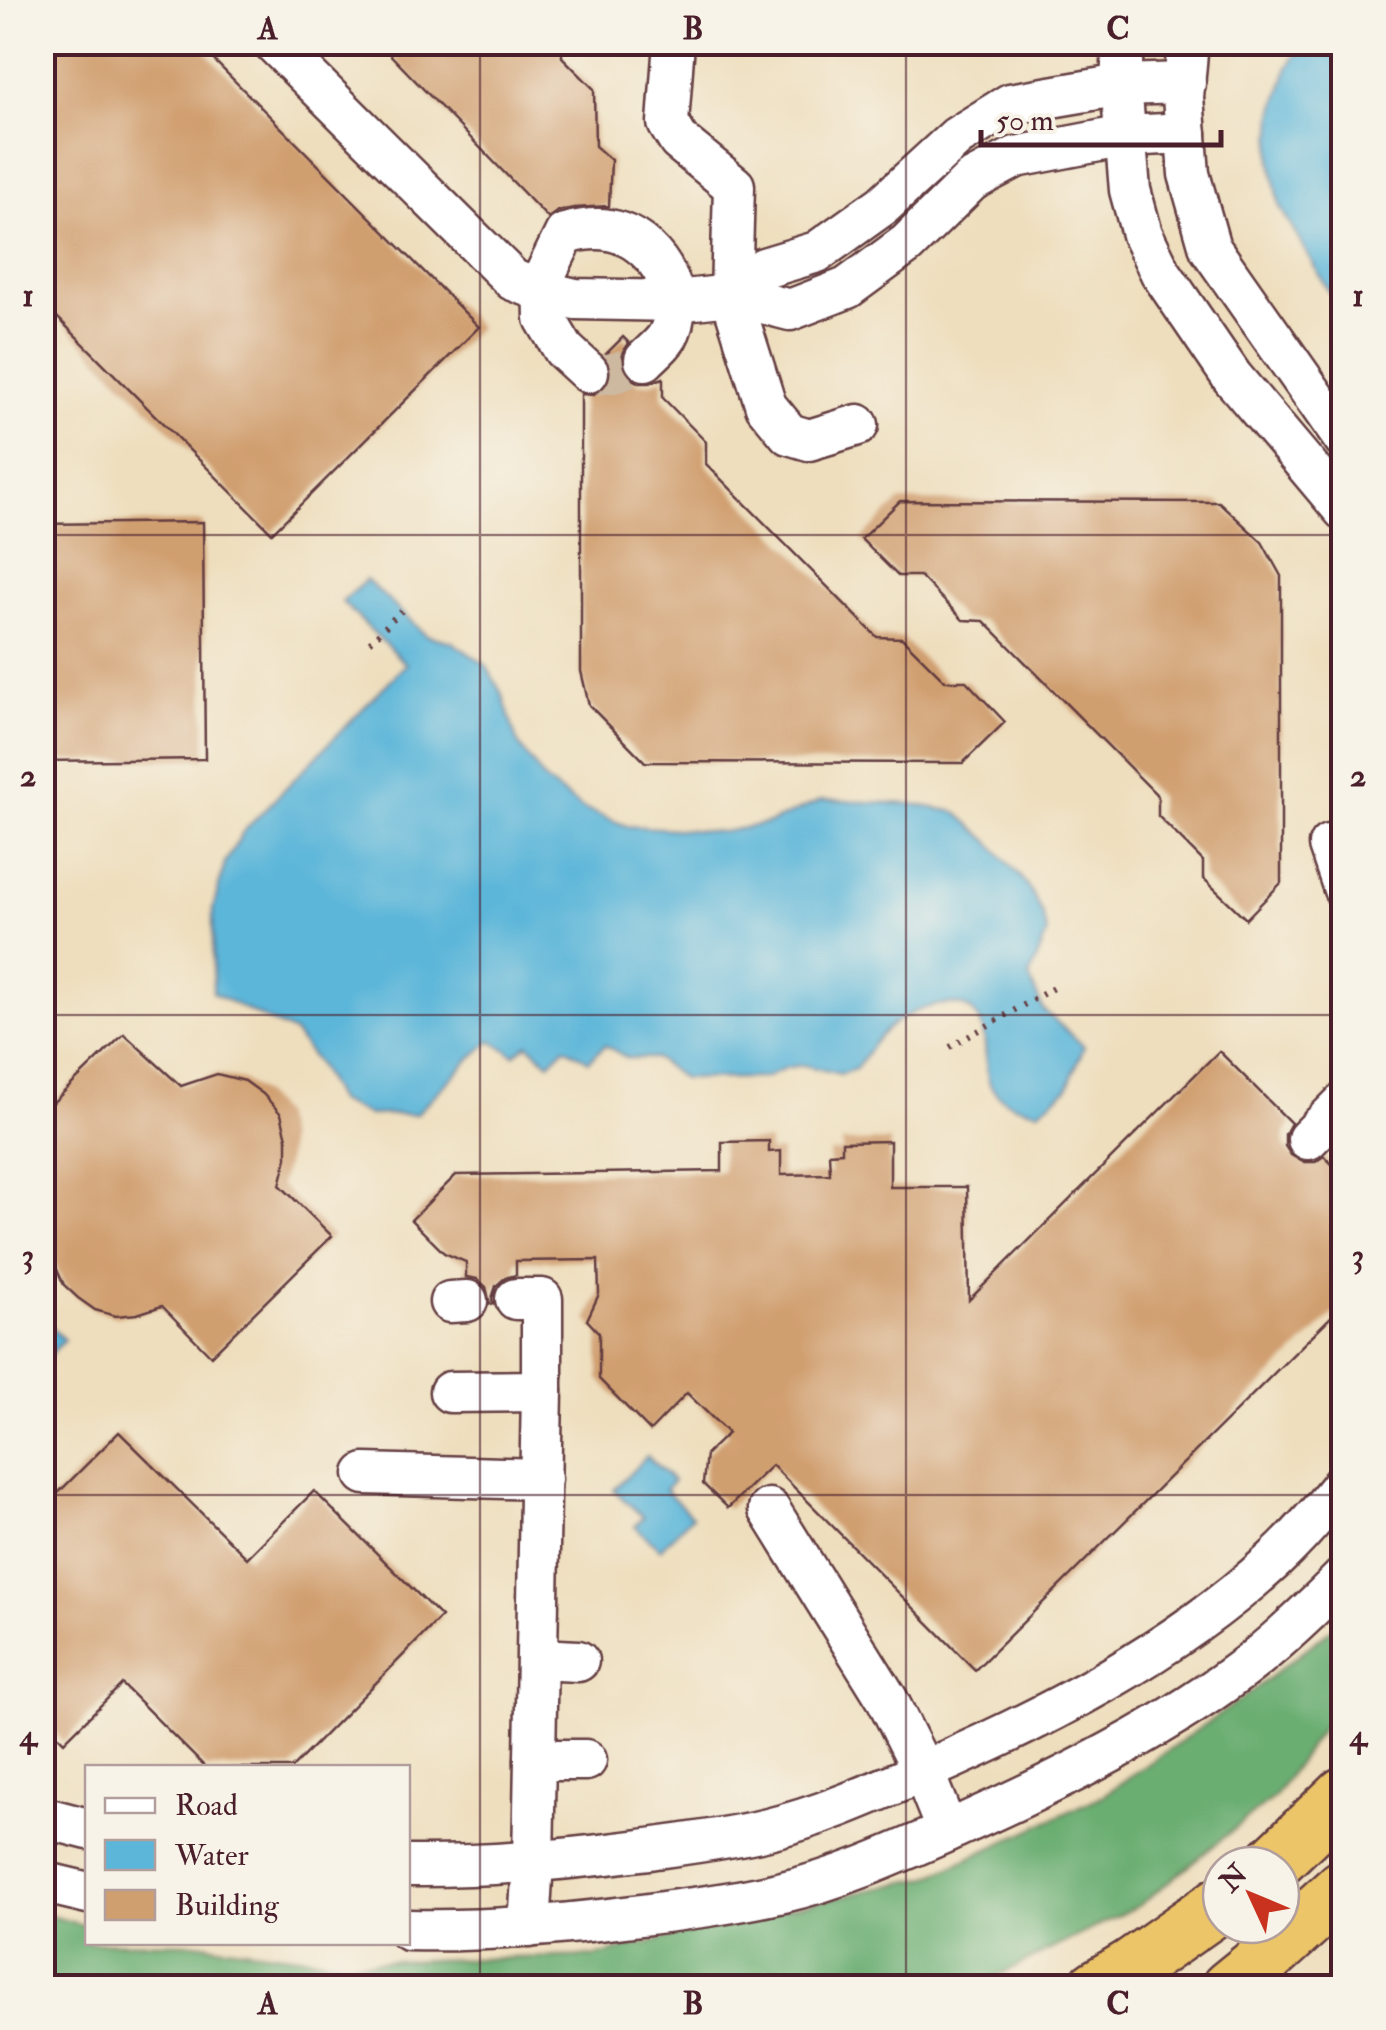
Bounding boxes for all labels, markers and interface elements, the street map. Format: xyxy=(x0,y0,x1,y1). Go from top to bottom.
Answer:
text: A xyxy=(256,9,279,49)
text: B xyxy=(683,9,703,49)
text: C xyxy=(1106,9,1130,49)
scale bar xyxy=(981,85,1221,147)
text: 50 m xyxy=(996,102,1054,139)
text: 1 xyxy=(22,276,34,316)
text: 1 xyxy=(1352,276,1364,316)
text: 2 xyxy=(20,756,36,796)
text: 2 xyxy=(1350,756,1366,796)
text: 3 xyxy=(22,1236,34,1276)
text: 3 xyxy=(1352,1236,1364,1276)
text: 4 xyxy=(18,1716,38,1756)
text: 4 xyxy=(1348,1716,1368,1756)
legend xyxy=(85,1765,410,1945)
text: Road xyxy=(175,1787,238,1824)
text: Water xyxy=(174,1837,249,1874)
north arrow xyxy=(1201,1845,1301,1945)
text: N xyxy=(1212,1857,1256,1901)
text: Building xyxy=(175,1887,280,1924)
text: A xyxy=(256,1984,279,2024)
text: B xyxy=(683,1984,703,2024)
text: C xyxy=(1106,1984,1130,2024)

